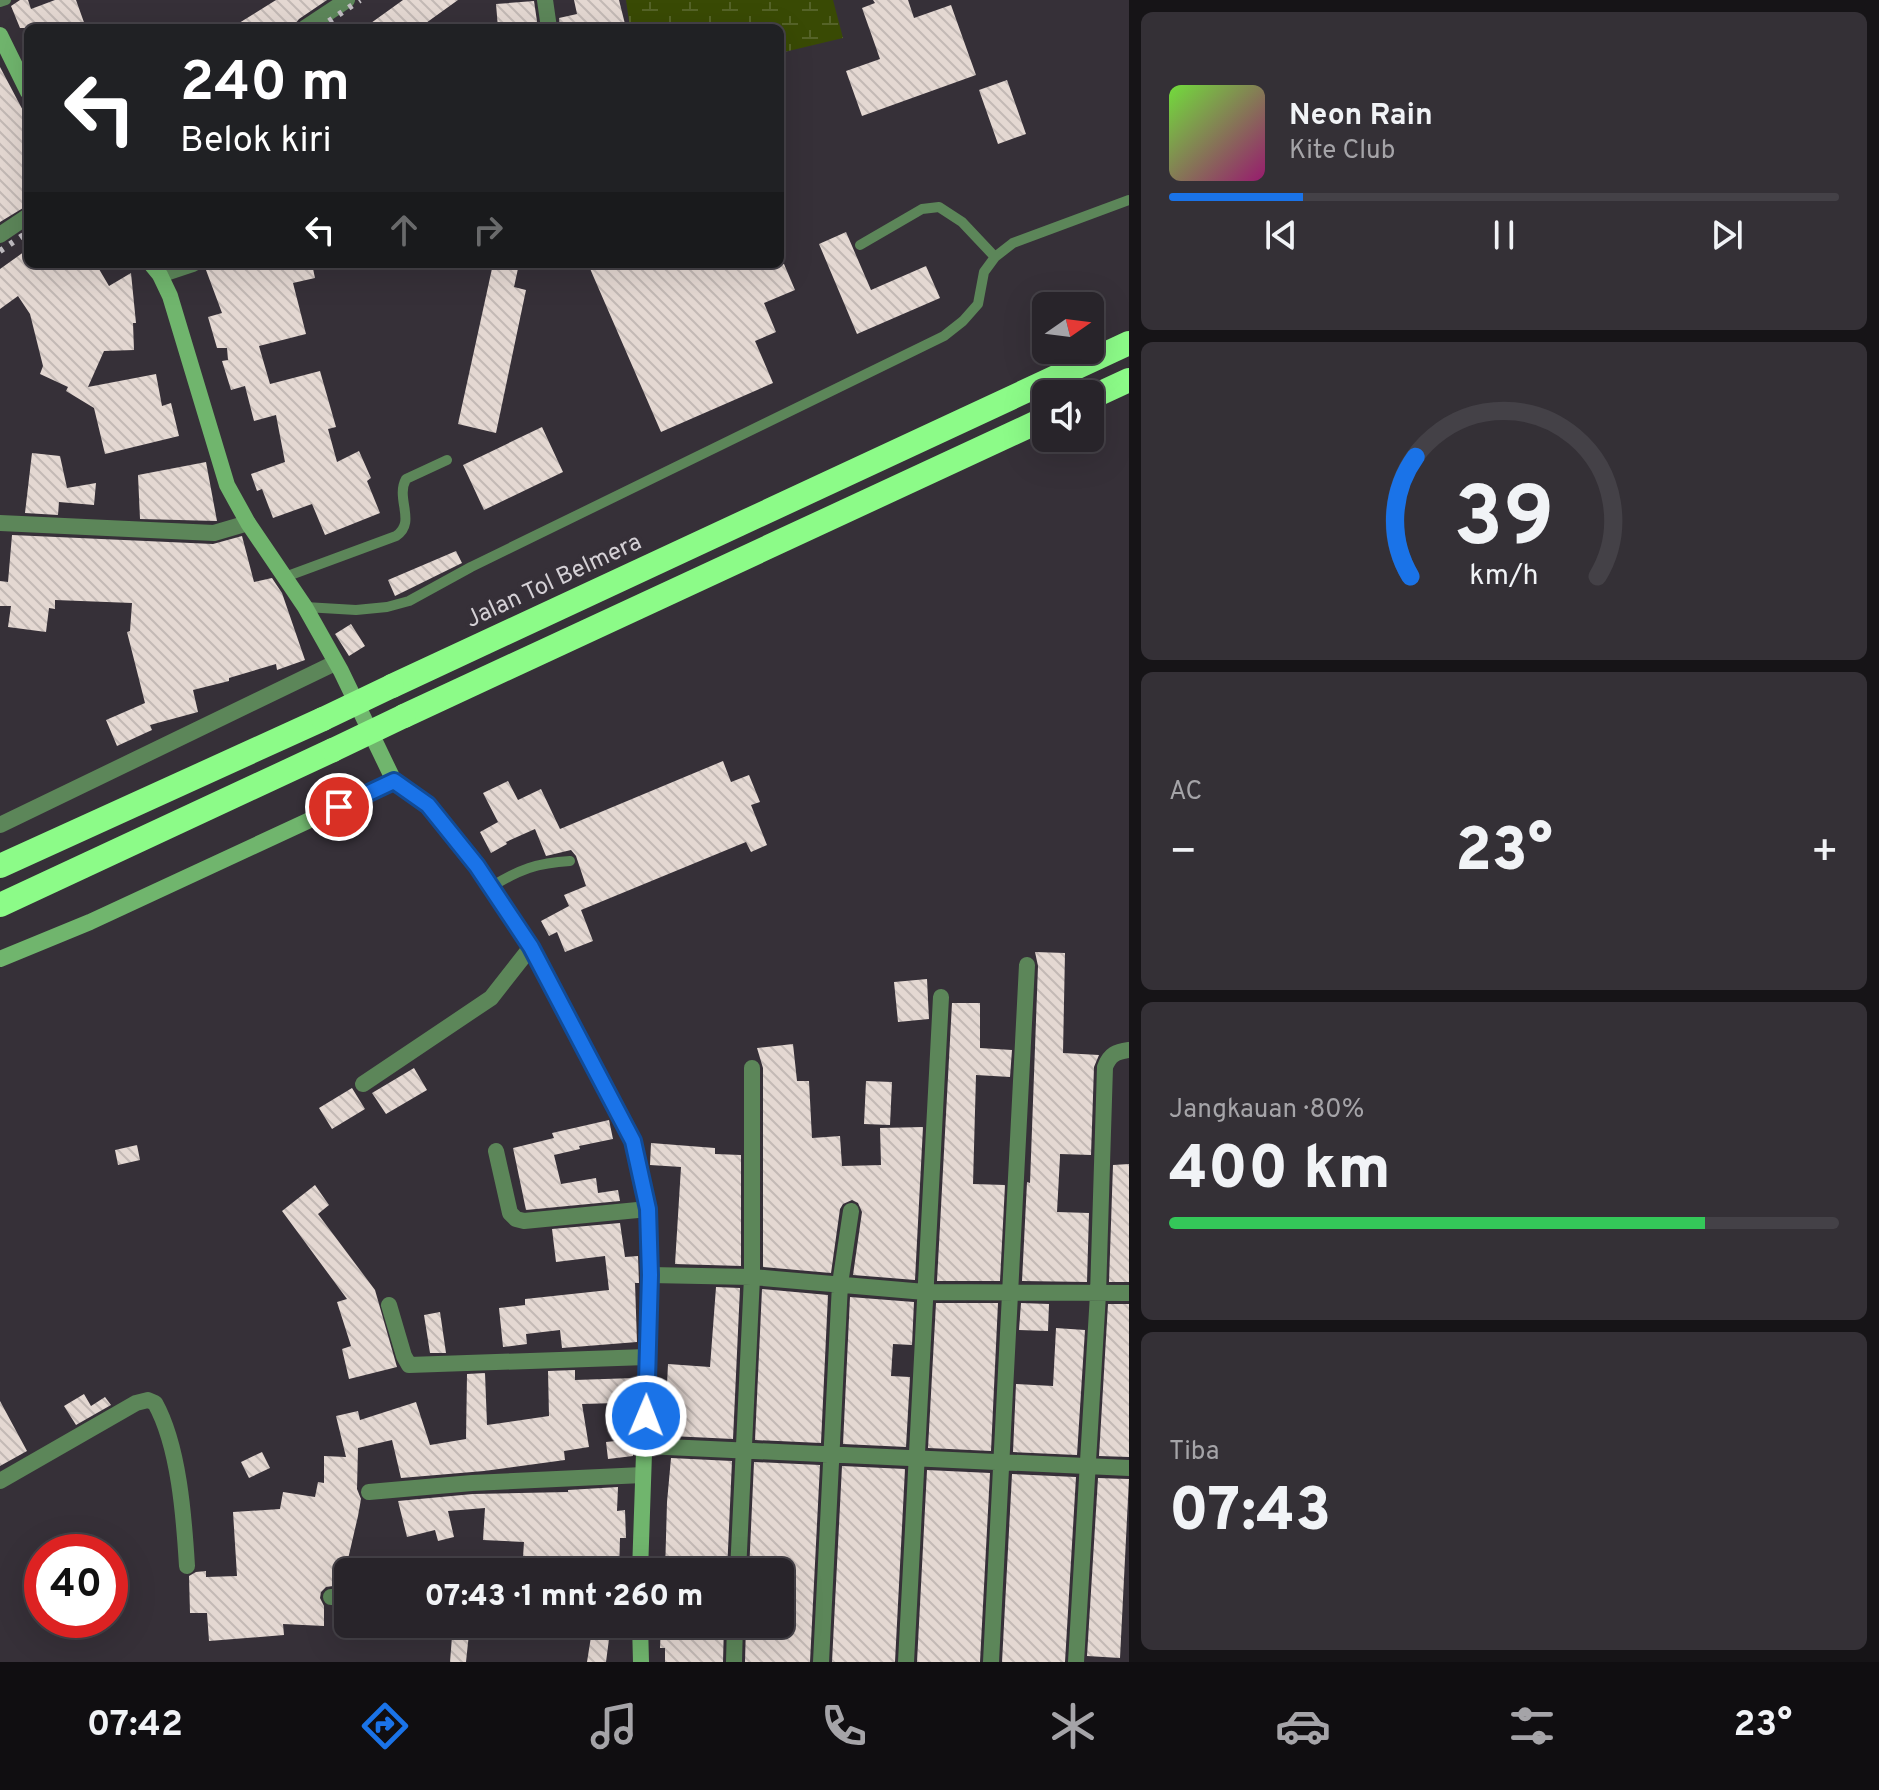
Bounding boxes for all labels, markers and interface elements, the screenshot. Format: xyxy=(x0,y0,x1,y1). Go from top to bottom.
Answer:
text: 240 m xyxy=(180,50,350,120)
icon: left xyxy=(48,56,152,160)
text: Neon Rain xyxy=(1289,98,1433,135)
text: Belok kiri xyxy=(180,119,332,165)
text: Kite Club xyxy=(1289,135,1395,168)
icon: left xyxy=(298,208,342,252)
icon: ahead xyxy=(382,208,426,252)
icon: right xyxy=(466,208,510,252)
icon: previous xyxy=(1259,213,1303,257)
icon: pause xyxy=(1482,213,1526,257)
icon: next xyxy=(1705,213,1749,257)
north arrow xyxy=(1032,292,1104,364)
map controls xyxy=(1032,292,1104,452)
button: sound xyxy=(1032,380,1104,452)
text: 39 xyxy=(1454,470,1554,575)
street label: Jalan Tol Belmera xyxy=(461,528,647,636)
text: km/h xyxy=(1469,559,1539,595)
pin xyxy=(305,773,373,841)
text: AC xyxy=(1169,776,1202,809)
icon: arrive xyxy=(317,785,361,829)
text: 23° xyxy=(1455,816,1553,892)
text: − xyxy=(1169,826,1197,882)
text: + xyxy=(1811,826,1839,882)
text: Jangkauan · 80% xyxy=(1169,1094,1364,1127)
text: 400 km xyxy=(1169,1134,1391,1210)
position arrow xyxy=(604,1374,688,1458)
text: Tiba xyxy=(1169,1436,1219,1469)
text: 07:43 xyxy=(1169,1476,1331,1552)
speed limit sign: 40 xyxy=(24,1534,128,1638)
text: 07:43 · 1 mnt · 260 m xyxy=(425,1579,703,1616)
icon: directions xyxy=(357,1698,413,1754)
icon: music xyxy=(586,1698,642,1754)
icon: phone xyxy=(816,1698,872,1754)
icon: climate xyxy=(1045,1698,1101,1754)
icon: car xyxy=(1275,1698,1331,1754)
icon: filters xyxy=(1504,1698,1560,1754)
text: 07:42 xyxy=(87,1703,183,1749)
text: 23° xyxy=(1734,1703,1792,1749)

